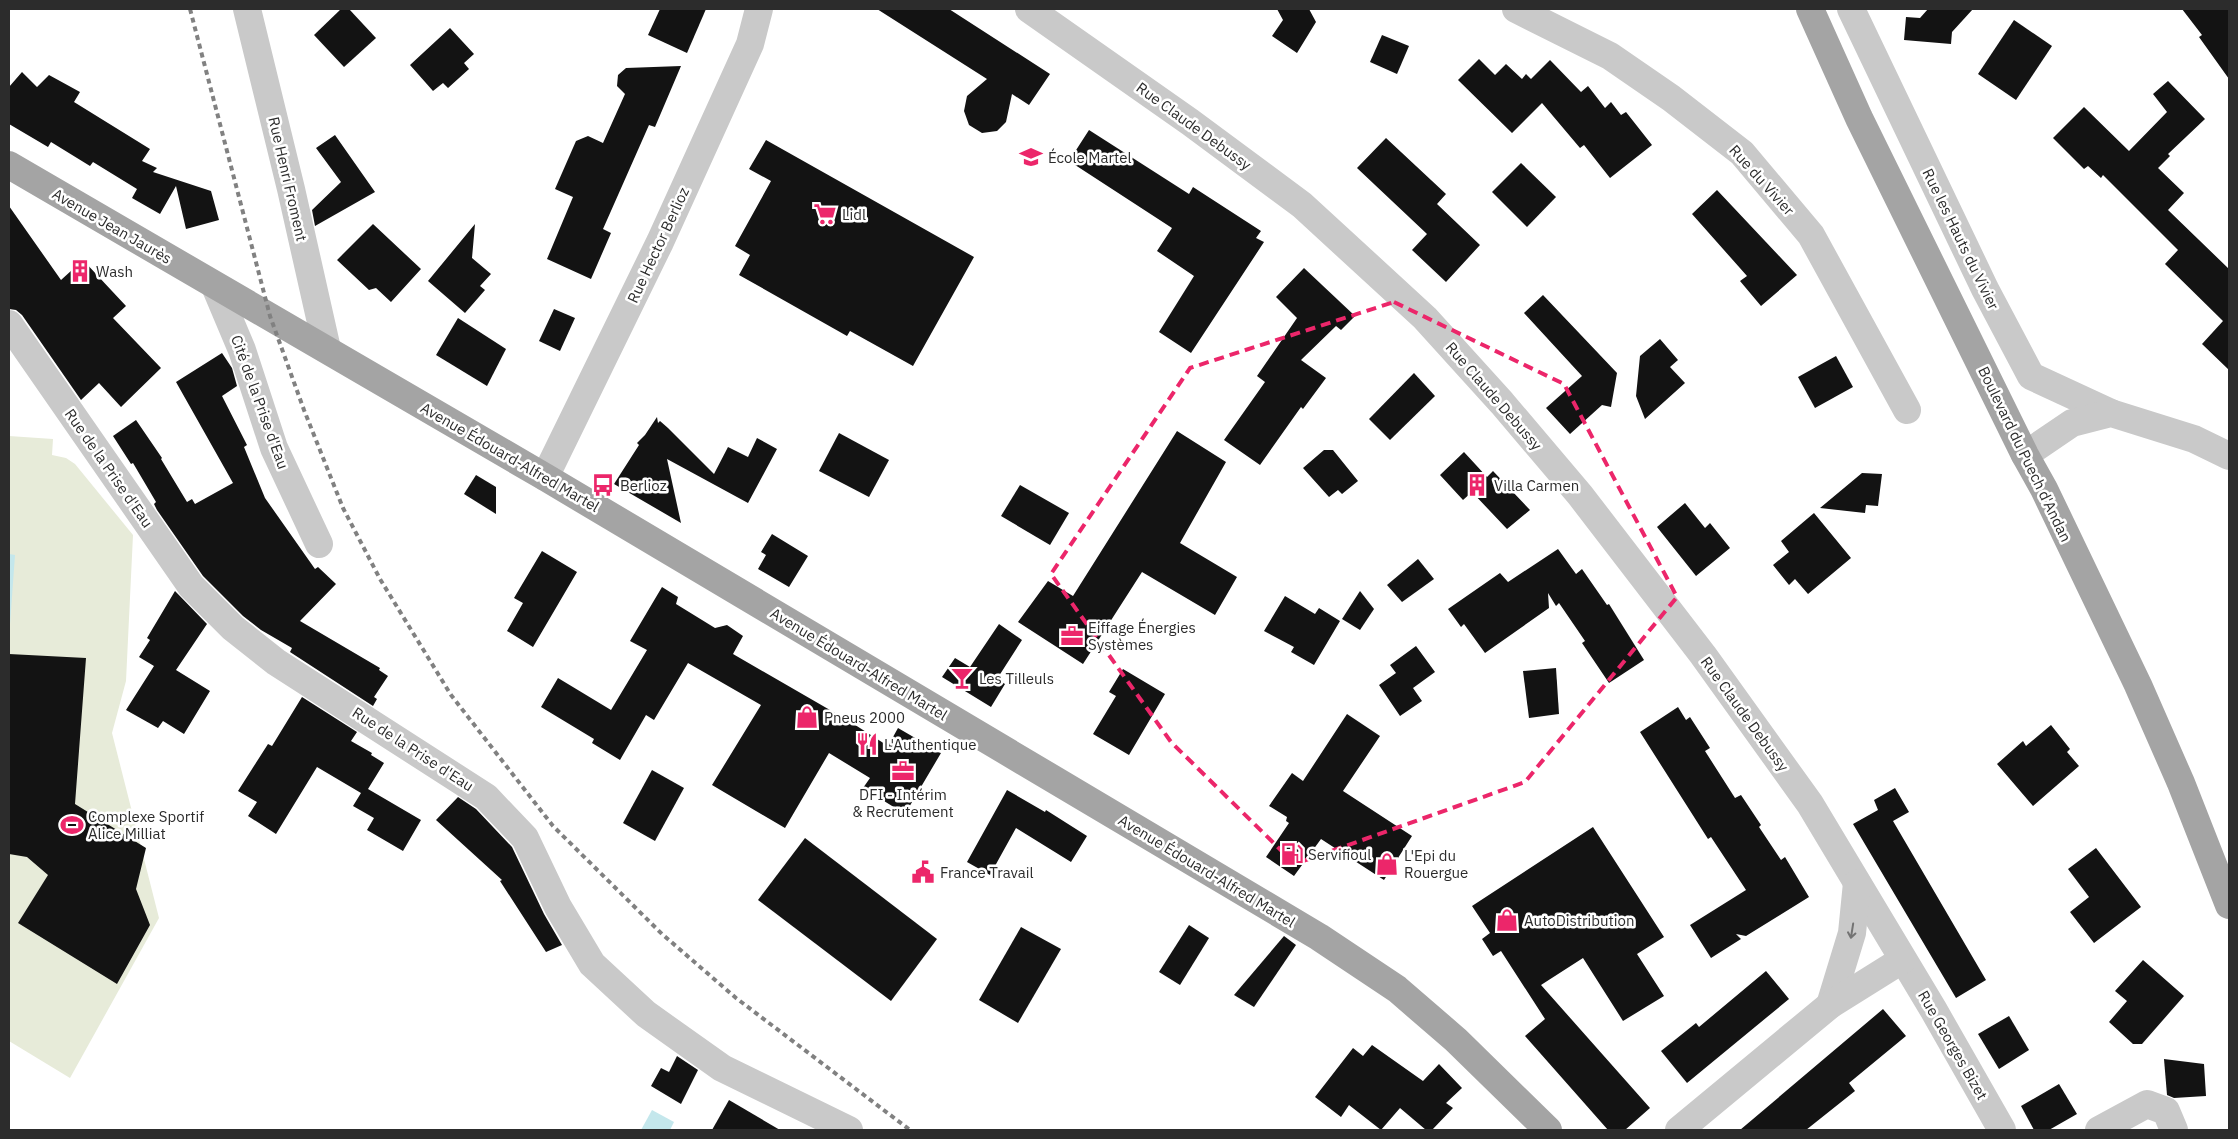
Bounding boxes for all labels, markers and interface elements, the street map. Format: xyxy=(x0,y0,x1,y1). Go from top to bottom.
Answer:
street label: Rue Claude Debussy xyxy=(1133,78,1256,174)
street label: Rue Henri Froment xyxy=(264,115,312,243)
street label: Rue du Vivier xyxy=(1725,141,1799,220)
school or university icon: École Martel xyxy=(1018,144,1044,170)
place label: École Martel xyxy=(1048,148,1132,167)
street label: Rue les Hauts du Vivier xyxy=(1919,165,2004,313)
street label: Avenue Jean Jaurès xyxy=(49,184,175,268)
street label: Rue Hector Berlioz xyxy=(623,184,693,306)
supermarket icon: Lidl xyxy=(812,201,838,227)
place label: Lidl xyxy=(842,205,866,224)
building icon: Wash xyxy=(67,258,93,284)
place label: Wash xyxy=(96,262,133,281)
street label: Cité de la Prise d'Eau xyxy=(227,332,293,472)
street label: Rue Claude Debussy xyxy=(1442,338,1547,455)
street label: Boulevard du Puech d'Andan xyxy=(1974,363,2076,545)
street label: Avenue Édouard-Alfred Martel xyxy=(417,398,603,516)
street label: Rue de la Prise d'Eau xyxy=(61,405,157,531)
bus stop icon: Berlioz xyxy=(590,472,616,498)
building icon: Villa Carmen xyxy=(1464,472,1490,498)
place label: Berlioz xyxy=(620,476,667,495)
place label: Villa Carmen xyxy=(1494,476,1579,495)
street label: Avenue Édouard-Alfred Martel xyxy=(767,603,951,725)
place label: Eiffage Énergies Systèmes xyxy=(1088,618,1196,654)
office icon: Eiffage Énergies Systèmes xyxy=(1059,623,1085,649)
street label: Rue Claude Debussy xyxy=(1697,653,1793,776)
bar icon: Les Tilleuls xyxy=(949,665,975,691)
place label: Les Tilleuls xyxy=(979,669,1054,688)
street label: Rue de la Prise d'Eau xyxy=(349,703,477,795)
shop icon: Pneus 2000 xyxy=(794,704,820,730)
place label: Pneus 2000 xyxy=(824,708,905,727)
restaurant icon: L'Authentique xyxy=(854,731,880,757)
place label: L'Authentique xyxy=(884,735,977,754)
office icon: DFI - Intérim & Recrutement xyxy=(890,758,916,784)
place label: DFI - Intérim & Recrutement xyxy=(852,785,954,821)
place label: Complexe Sportif Alice Milliat xyxy=(88,807,204,843)
street label: Avenue Édouard-Alfred Martel xyxy=(1115,810,1299,932)
sports icon: Complexe Sportif Alice Milliat xyxy=(59,812,85,838)
fuel station icon: Servifioul xyxy=(1279,841,1305,867)
place label: Servifioul xyxy=(1308,845,1371,864)
place label: L'Epi du Rouergue xyxy=(1404,846,1468,882)
shop icon: L'Epi du Rouergue xyxy=(1374,851,1400,877)
public building icon: France Travail xyxy=(910,859,936,885)
place label: France Travail xyxy=(940,863,1034,882)
shop icon: AutoDistribution xyxy=(1494,907,1520,933)
place label: AutoDistribution xyxy=(1524,911,1634,930)
one-way arrow xyxy=(1846,923,1856,939)
street label: Rue Georges Bizet xyxy=(1914,987,1992,1103)

